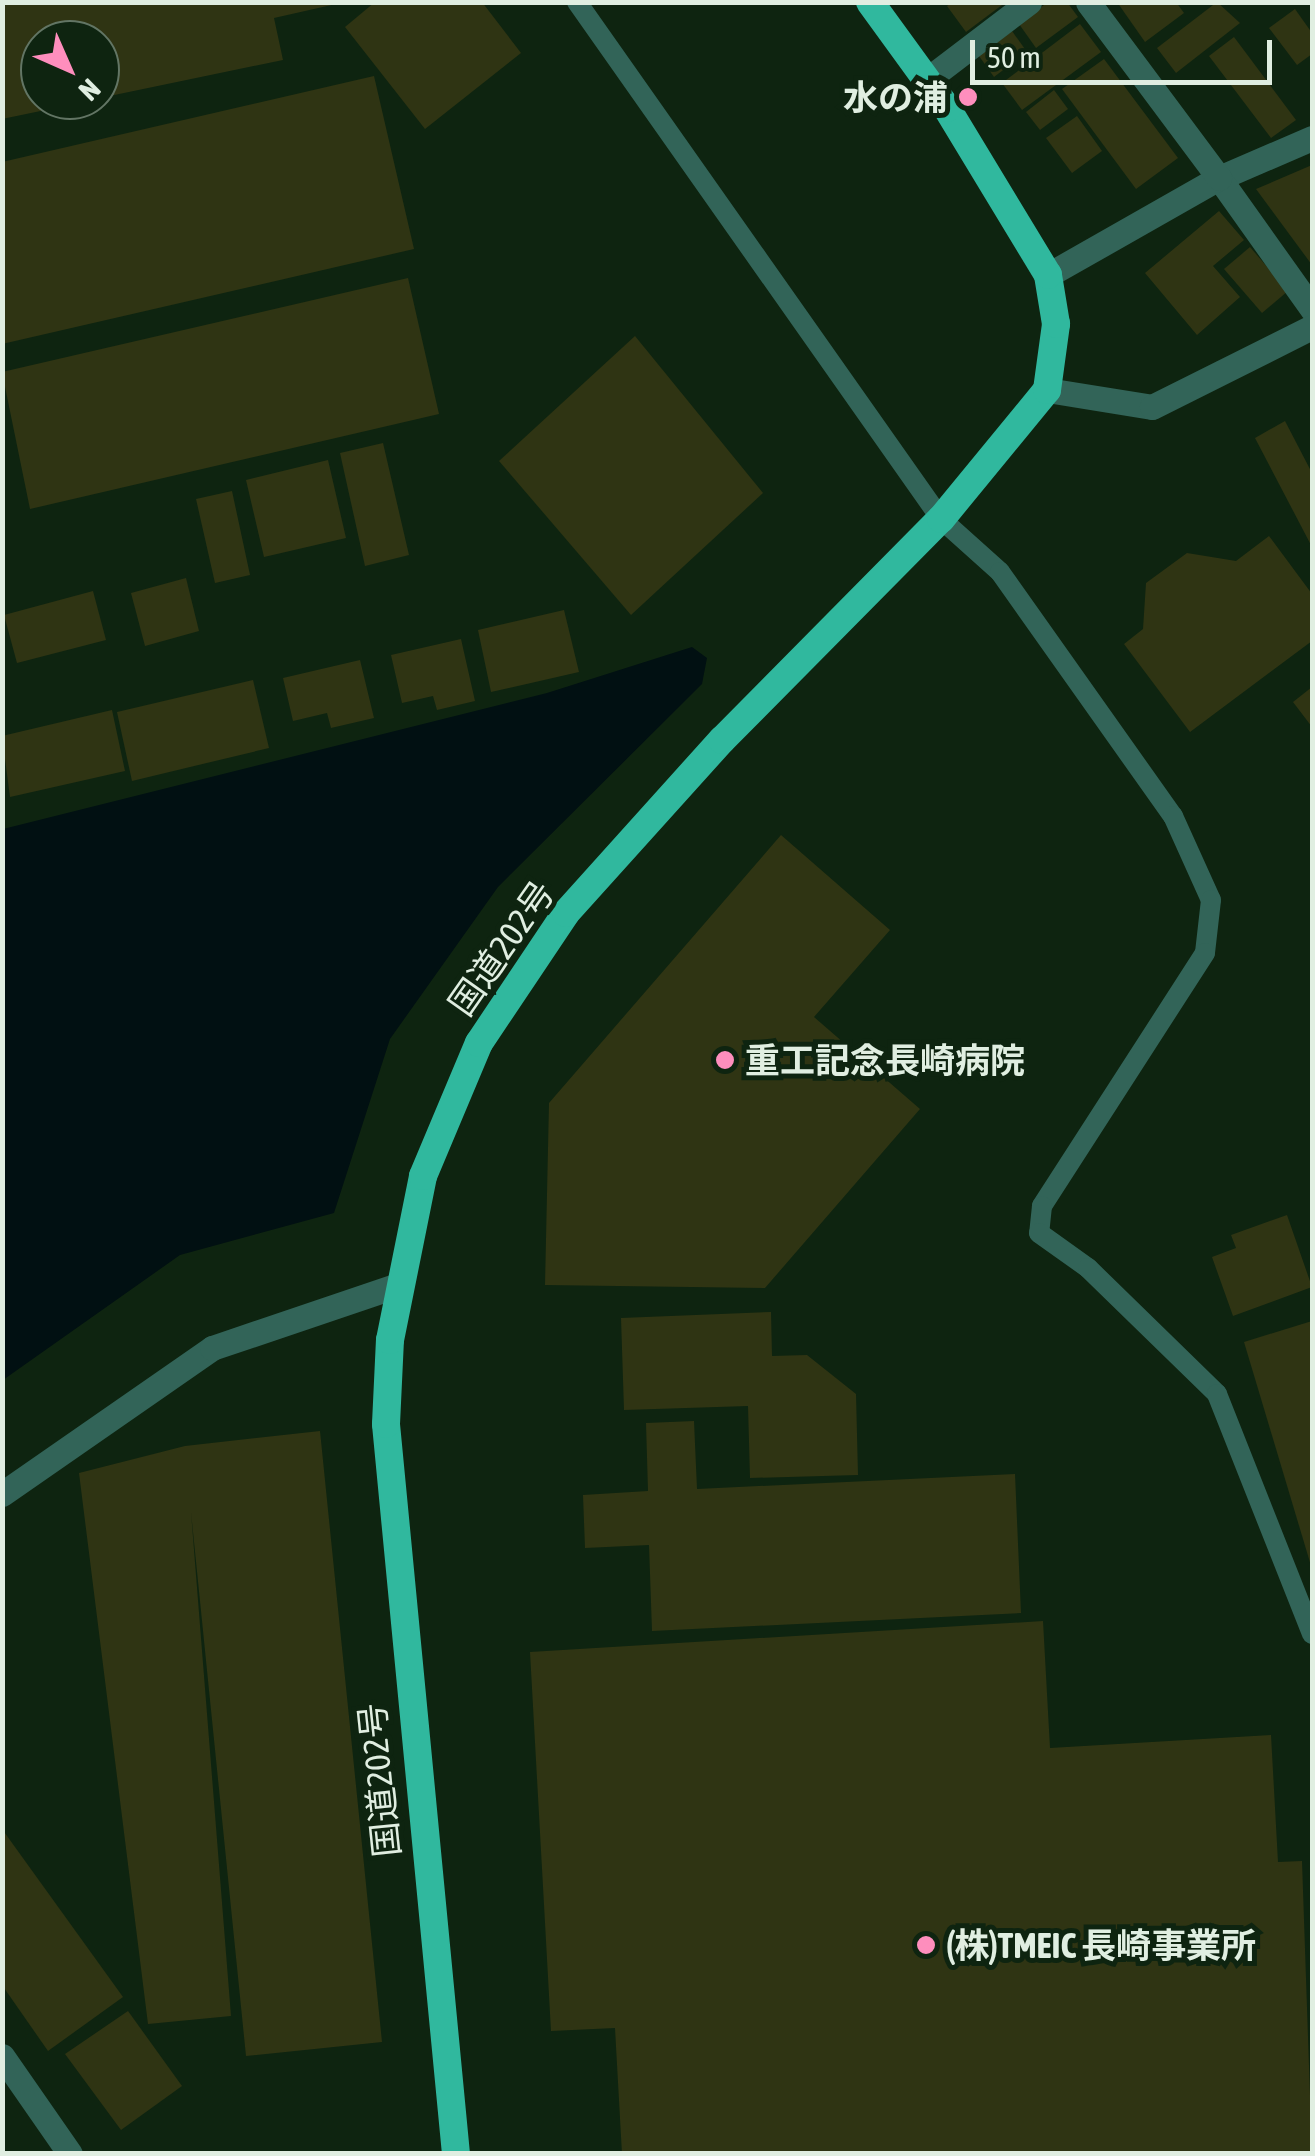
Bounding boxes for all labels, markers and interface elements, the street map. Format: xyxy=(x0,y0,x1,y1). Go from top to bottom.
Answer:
north arrow xyxy=(20,20,120,120)
scale bar xyxy=(975,20,1278,82)
text: 50 m xyxy=(987,40,1041,74)
text: N xyxy=(73,73,107,107)
place label: 水の浦 xyxy=(843,76,948,118)
marker: 水の浦 xyxy=(957,86,979,108)
street label: 国道202号 xyxy=(440,873,562,1023)
place label: 重工記念長崎病院 xyxy=(745,1039,1025,1081)
marker: 重工記念長崎病院 xyxy=(714,1049,736,1071)
street label: 国道202号 xyxy=(350,1701,408,1859)
place label: (株)TMEIC 長崎事業所 xyxy=(946,1924,1256,1966)
marker: (株)TMEIC 長崎事業所 xyxy=(915,1934,937,1956)

